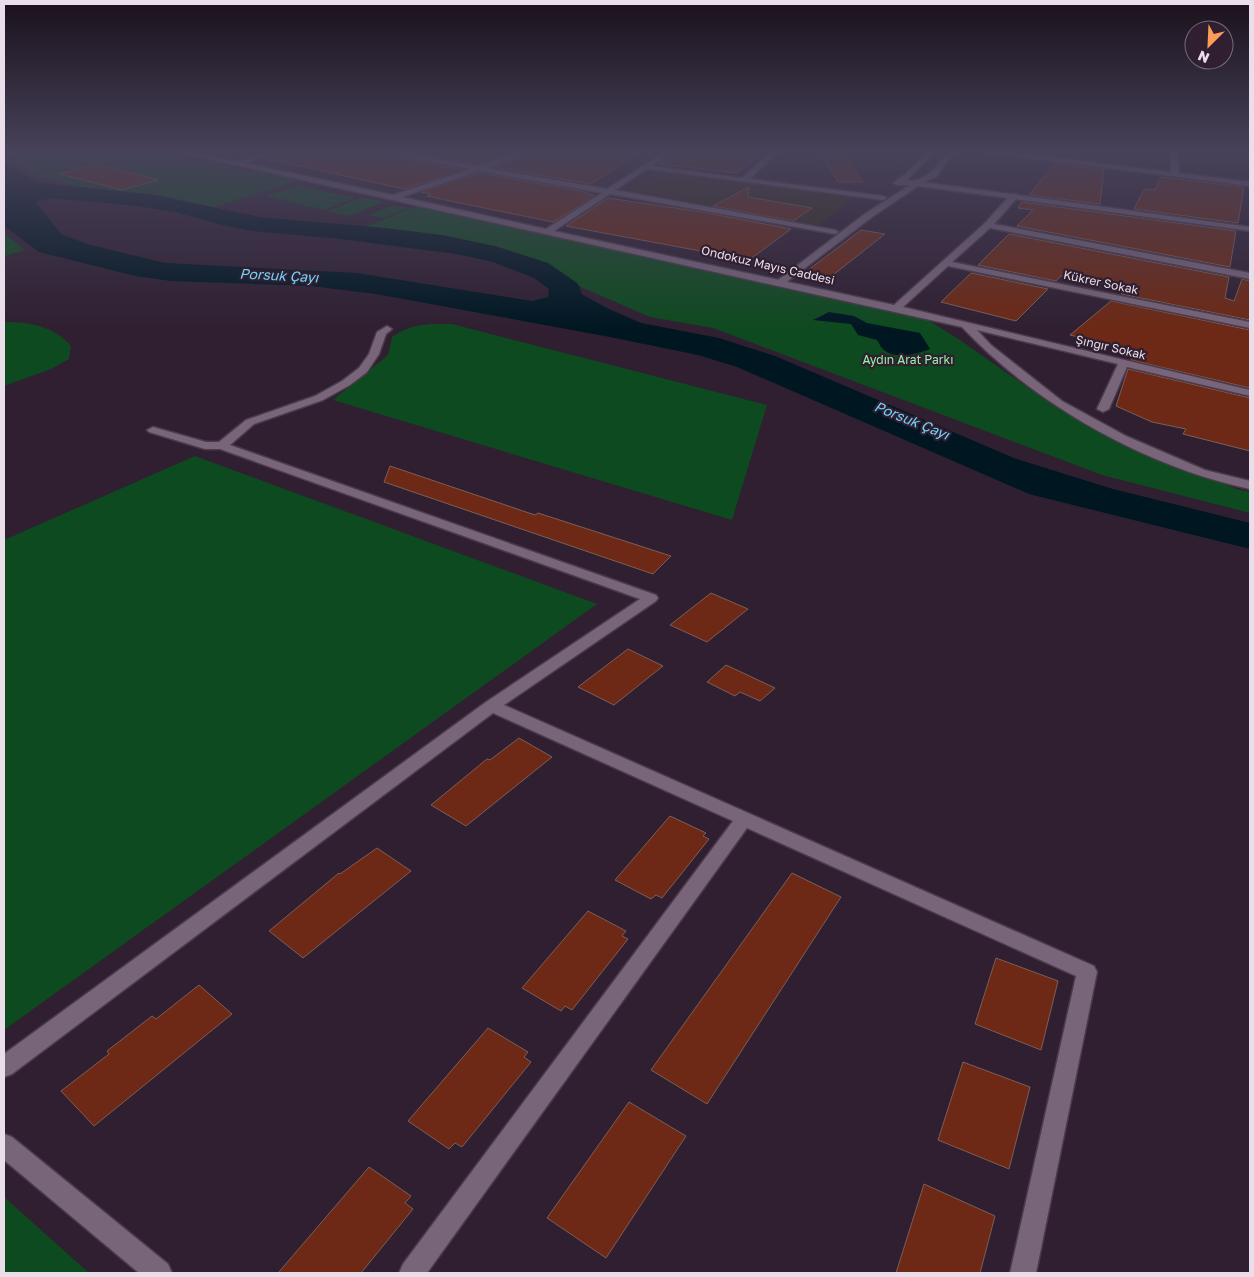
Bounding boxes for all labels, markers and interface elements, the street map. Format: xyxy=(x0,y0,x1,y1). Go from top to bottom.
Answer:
north arrow xyxy=(1184,20,1234,70)
text: N xyxy=(1195,47,1212,67)
street label: Ondokuz Mayıs Caddesi xyxy=(700,242,836,288)
water label: Porsuk Çayı xyxy=(239,264,320,286)
street label: Kükrer Sokak xyxy=(1062,267,1140,297)
street label: Şıngır Sokak xyxy=(1074,332,1148,362)
park label: Aydın Arat Parkı xyxy=(862,352,954,367)
water label: Porsuk Çayı xyxy=(872,397,953,443)

